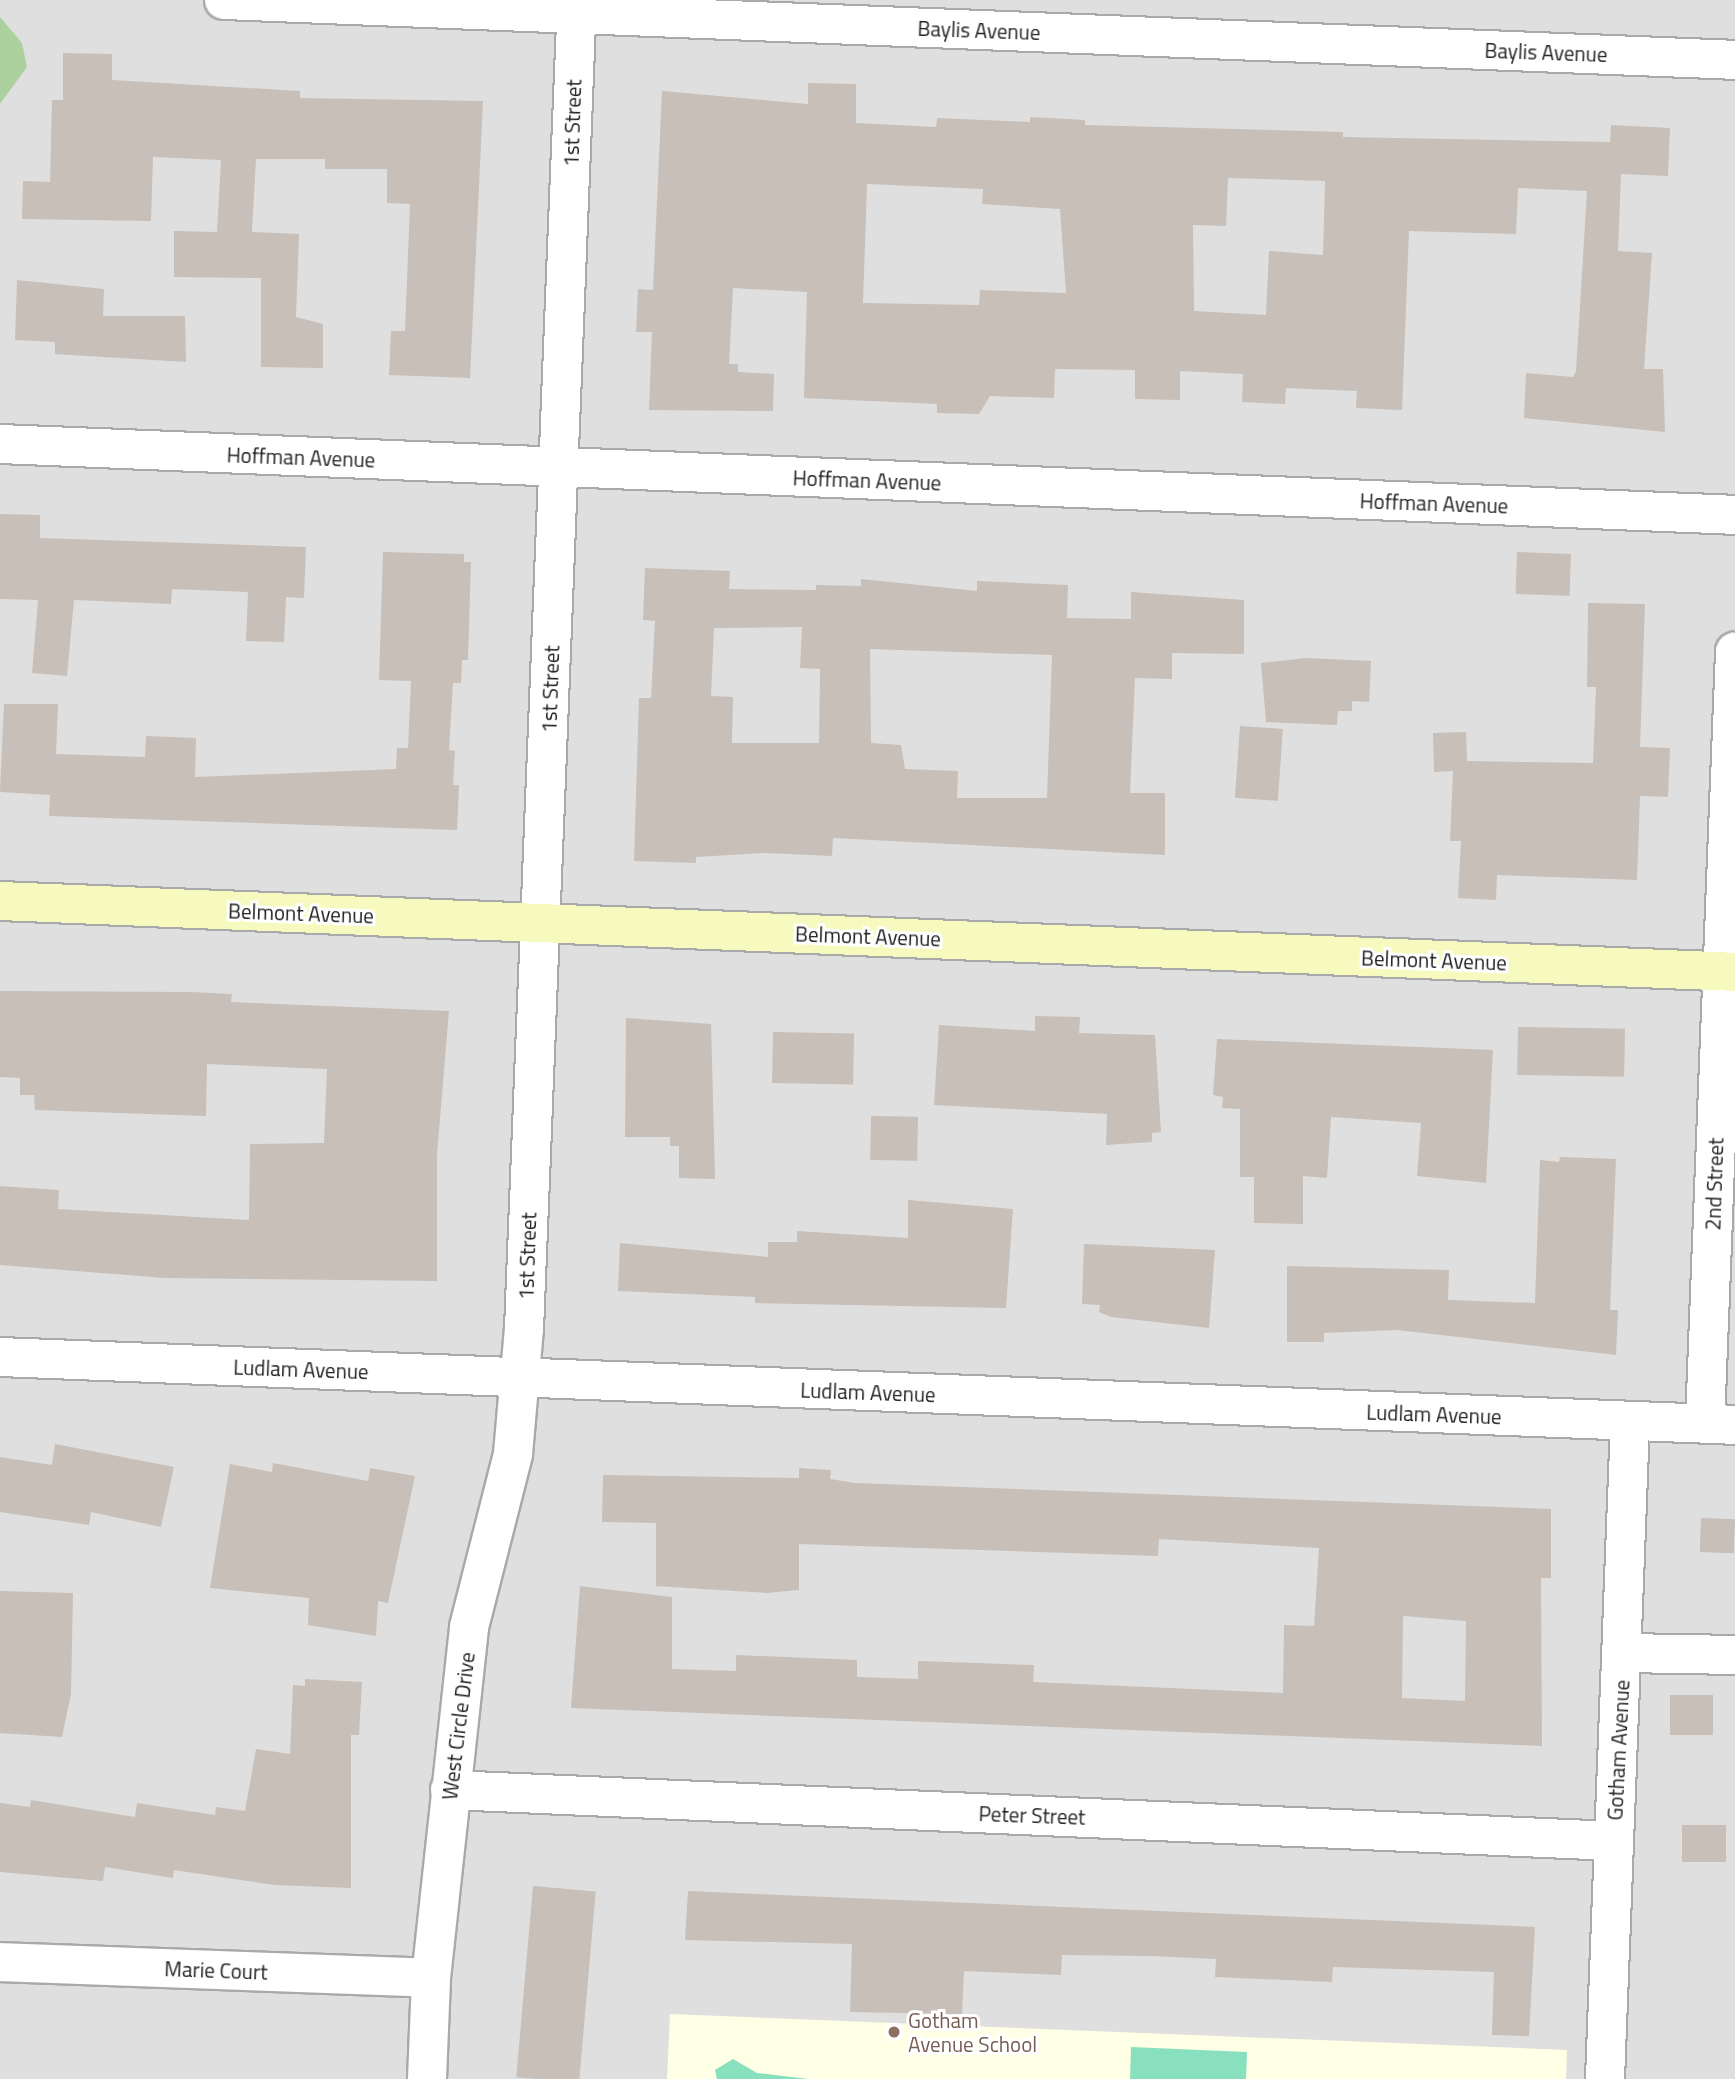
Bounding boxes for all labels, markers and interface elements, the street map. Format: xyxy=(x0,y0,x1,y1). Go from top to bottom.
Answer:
street label: Baylis Avenue xyxy=(917,15,1041,45)
street label: Baylis Avenue xyxy=(1484,37,1608,67)
street label: 1st Street xyxy=(558,79,586,167)
street label: Hoffman Avenue xyxy=(226,442,376,472)
street label: Hoffman Avenue xyxy=(792,465,942,495)
street label: Hoffman Avenue xyxy=(1359,488,1509,518)
street label: 1st Street xyxy=(536,645,564,733)
street label: Belmont Avenue xyxy=(228,898,374,928)
street label: Belmont Avenue xyxy=(795,921,941,951)
street label: Belmont Avenue xyxy=(1361,945,1507,975)
street label: 2nd Street xyxy=(1700,1137,1728,1231)
street label: 1st Street xyxy=(513,1212,541,1300)
street label: Ludlam Avenue xyxy=(233,1354,369,1384)
street label: Ludlam Avenue xyxy=(800,1377,936,1407)
street label: Ludlam Avenue xyxy=(1366,1399,1502,1429)
street label: West Circle Drive xyxy=(436,1651,480,1801)
street label: Gotham Avenue xyxy=(1602,1679,1634,1821)
street label: Peter Street xyxy=(978,1801,1086,1829)
street label: Marie Court xyxy=(164,1956,268,1984)
place label: Gotham Avenue School xyxy=(908,2007,1037,2057)
marker: Gotham Avenue School xyxy=(886,2024,902,2040)

